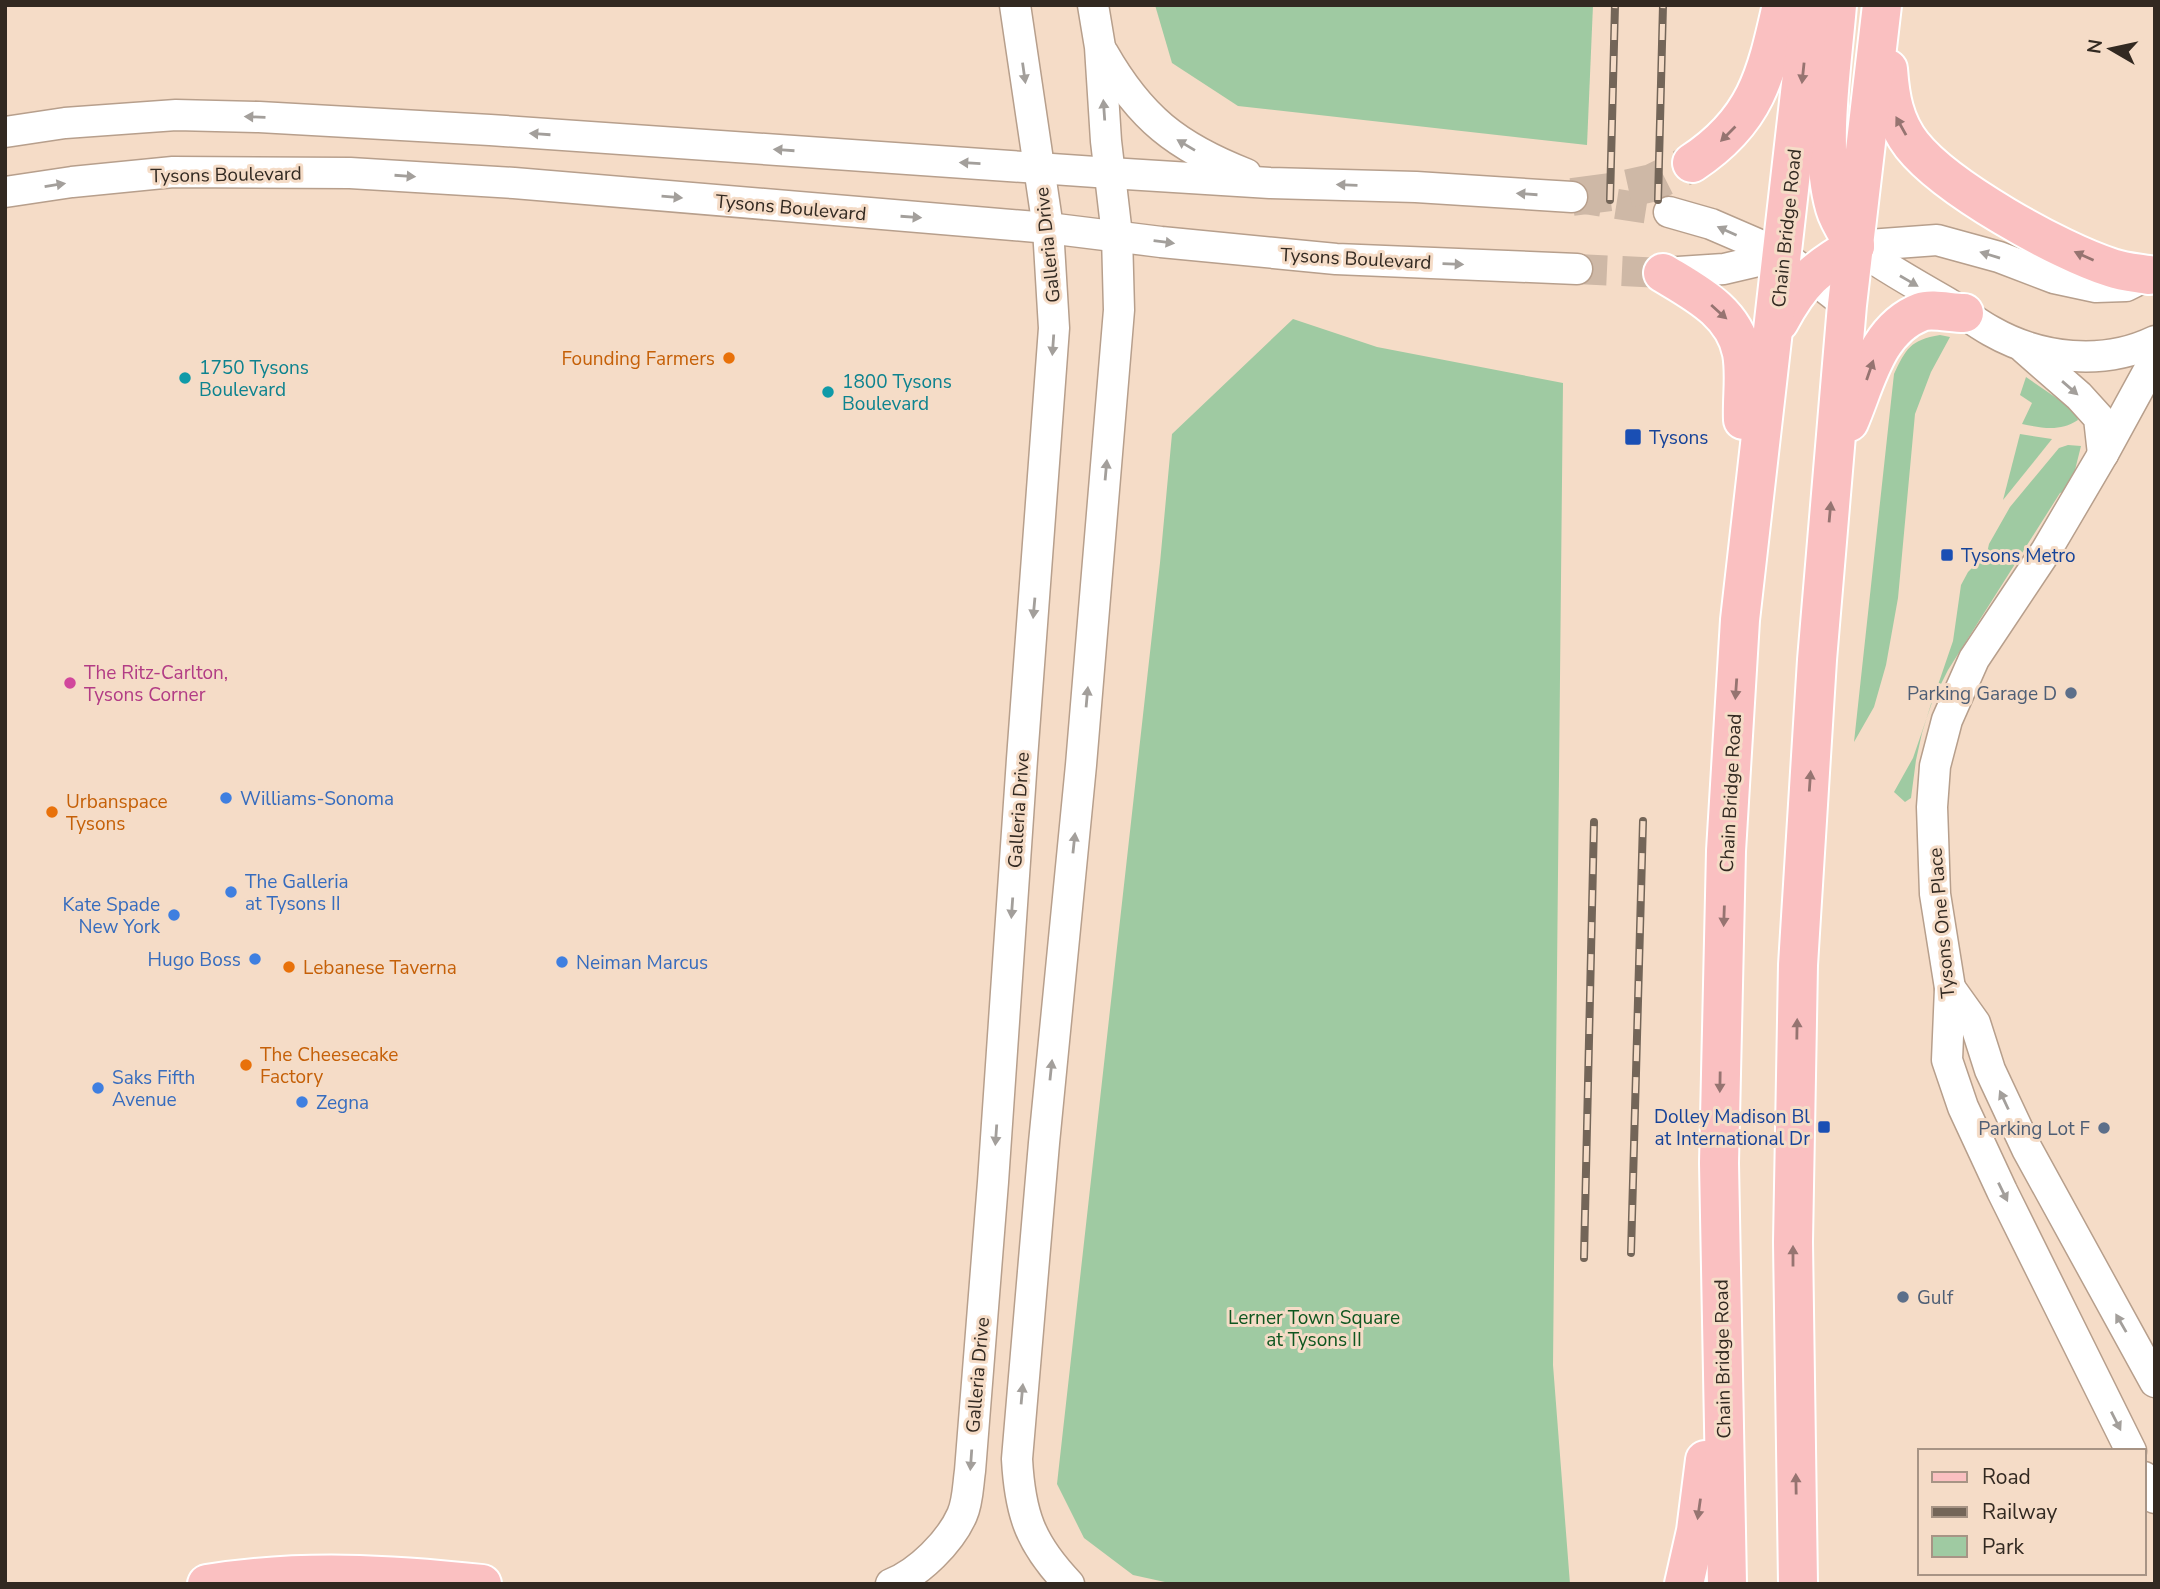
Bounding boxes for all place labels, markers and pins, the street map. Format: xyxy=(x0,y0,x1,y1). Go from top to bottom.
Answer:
place label: Founding Farmers xyxy=(562,346,715,372)
marker: Founding Farmers xyxy=(721,350,737,366)
place label: 1750 Tysons Boulevard xyxy=(199,355,309,403)
place label: 1800 Tysons Boulevard xyxy=(842,369,952,417)
marker: 1750 Tysons Boulevard xyxy=(177,370,193,386)
marker: 1800 Tysons Boulevard xyxy=(820,384,836,400)
place label: Tysons xyxy=(1649,425,1708,451)
marker: Tysons xyxy=(1623,427,1643,447)
place label: Tysons Metro xyxy=(1961,543,2076,569)
marker: Tysons Metro xyxy=(1939,547,1955,563)
place label: The Ritz-Carlton, Tysons Corner xyxy=(84,660,228,708)
marker: The Ritz-Carlton, Tysons Corner xyxy=(62,675,78,691)
place label: Parking Garage D xyxy=(1907,681,2057,707)
marker: Parking Garage D xyxy=(2063,685,2079,701)
place label: Williams-Sonoma xyxy=(240,786,394,812)
place label: Urbanspace Tysons xyxy=(66,789,168,837)
marker: Williams-Sonoma xyxy=(218,790,234,806)
marker: Urbanspace Tysons xyxy=(44,804,60,820)
place label: The Galleria at Tysons II xyxy=(245,869,349,917)
marker: The Galleria at Tysons II xyxy=(223,884,239,900)
place label: Kate Spade New York xyxy=(62,892,160,940)
marker: Kate Spade New York xyxy=(166,907,182,923)
place label: Hugo Boss xyxy=(148,947,241,973)
place label: Neiman Marcus xyxy=(576,950,708,976)
marker: Hugo Boss xyxy=(247,951,263,967)
marker: Neiman Marcus xyxy=(554,954,570,970)
place label: Lebanese Taverna xyxy=(303,955,457,981)
marker: Lebanese Taverna xyxy=(281,959,297,975)
place label: The Cheesecake Factory xyxy=(260,1042,398,1090)
marker: The Cheesecake Factory xyxy=(238,1057,254,1073)
place label: Saks Fifth Avenue xyxy=(112,1065,195,1113)
marker: Saks Fifth Avenue xyxy=(90,1080,106,1096)
place label: Zegna xyxy=(316,1090,369,1116)
marker: Zegna xyxy=(294,1094,310,1110)
place label: Dolley Madison Bl at International Dr xyxy=(1654,1104,1810,1152)
place label: Parking Lot F xyxy=(1978,1116,2090,1142)
marker: Dolley Madison Bl at International Dr xyxy=(1816,1119,1832,1135)
marker: Parking Lot F xyxy=(2096,1120,2112,1136)
place label: Gulf xyxy=(1917,1285,1954,1311)
marker: Gulf xyxy=(1895,1289,1911,1305)

